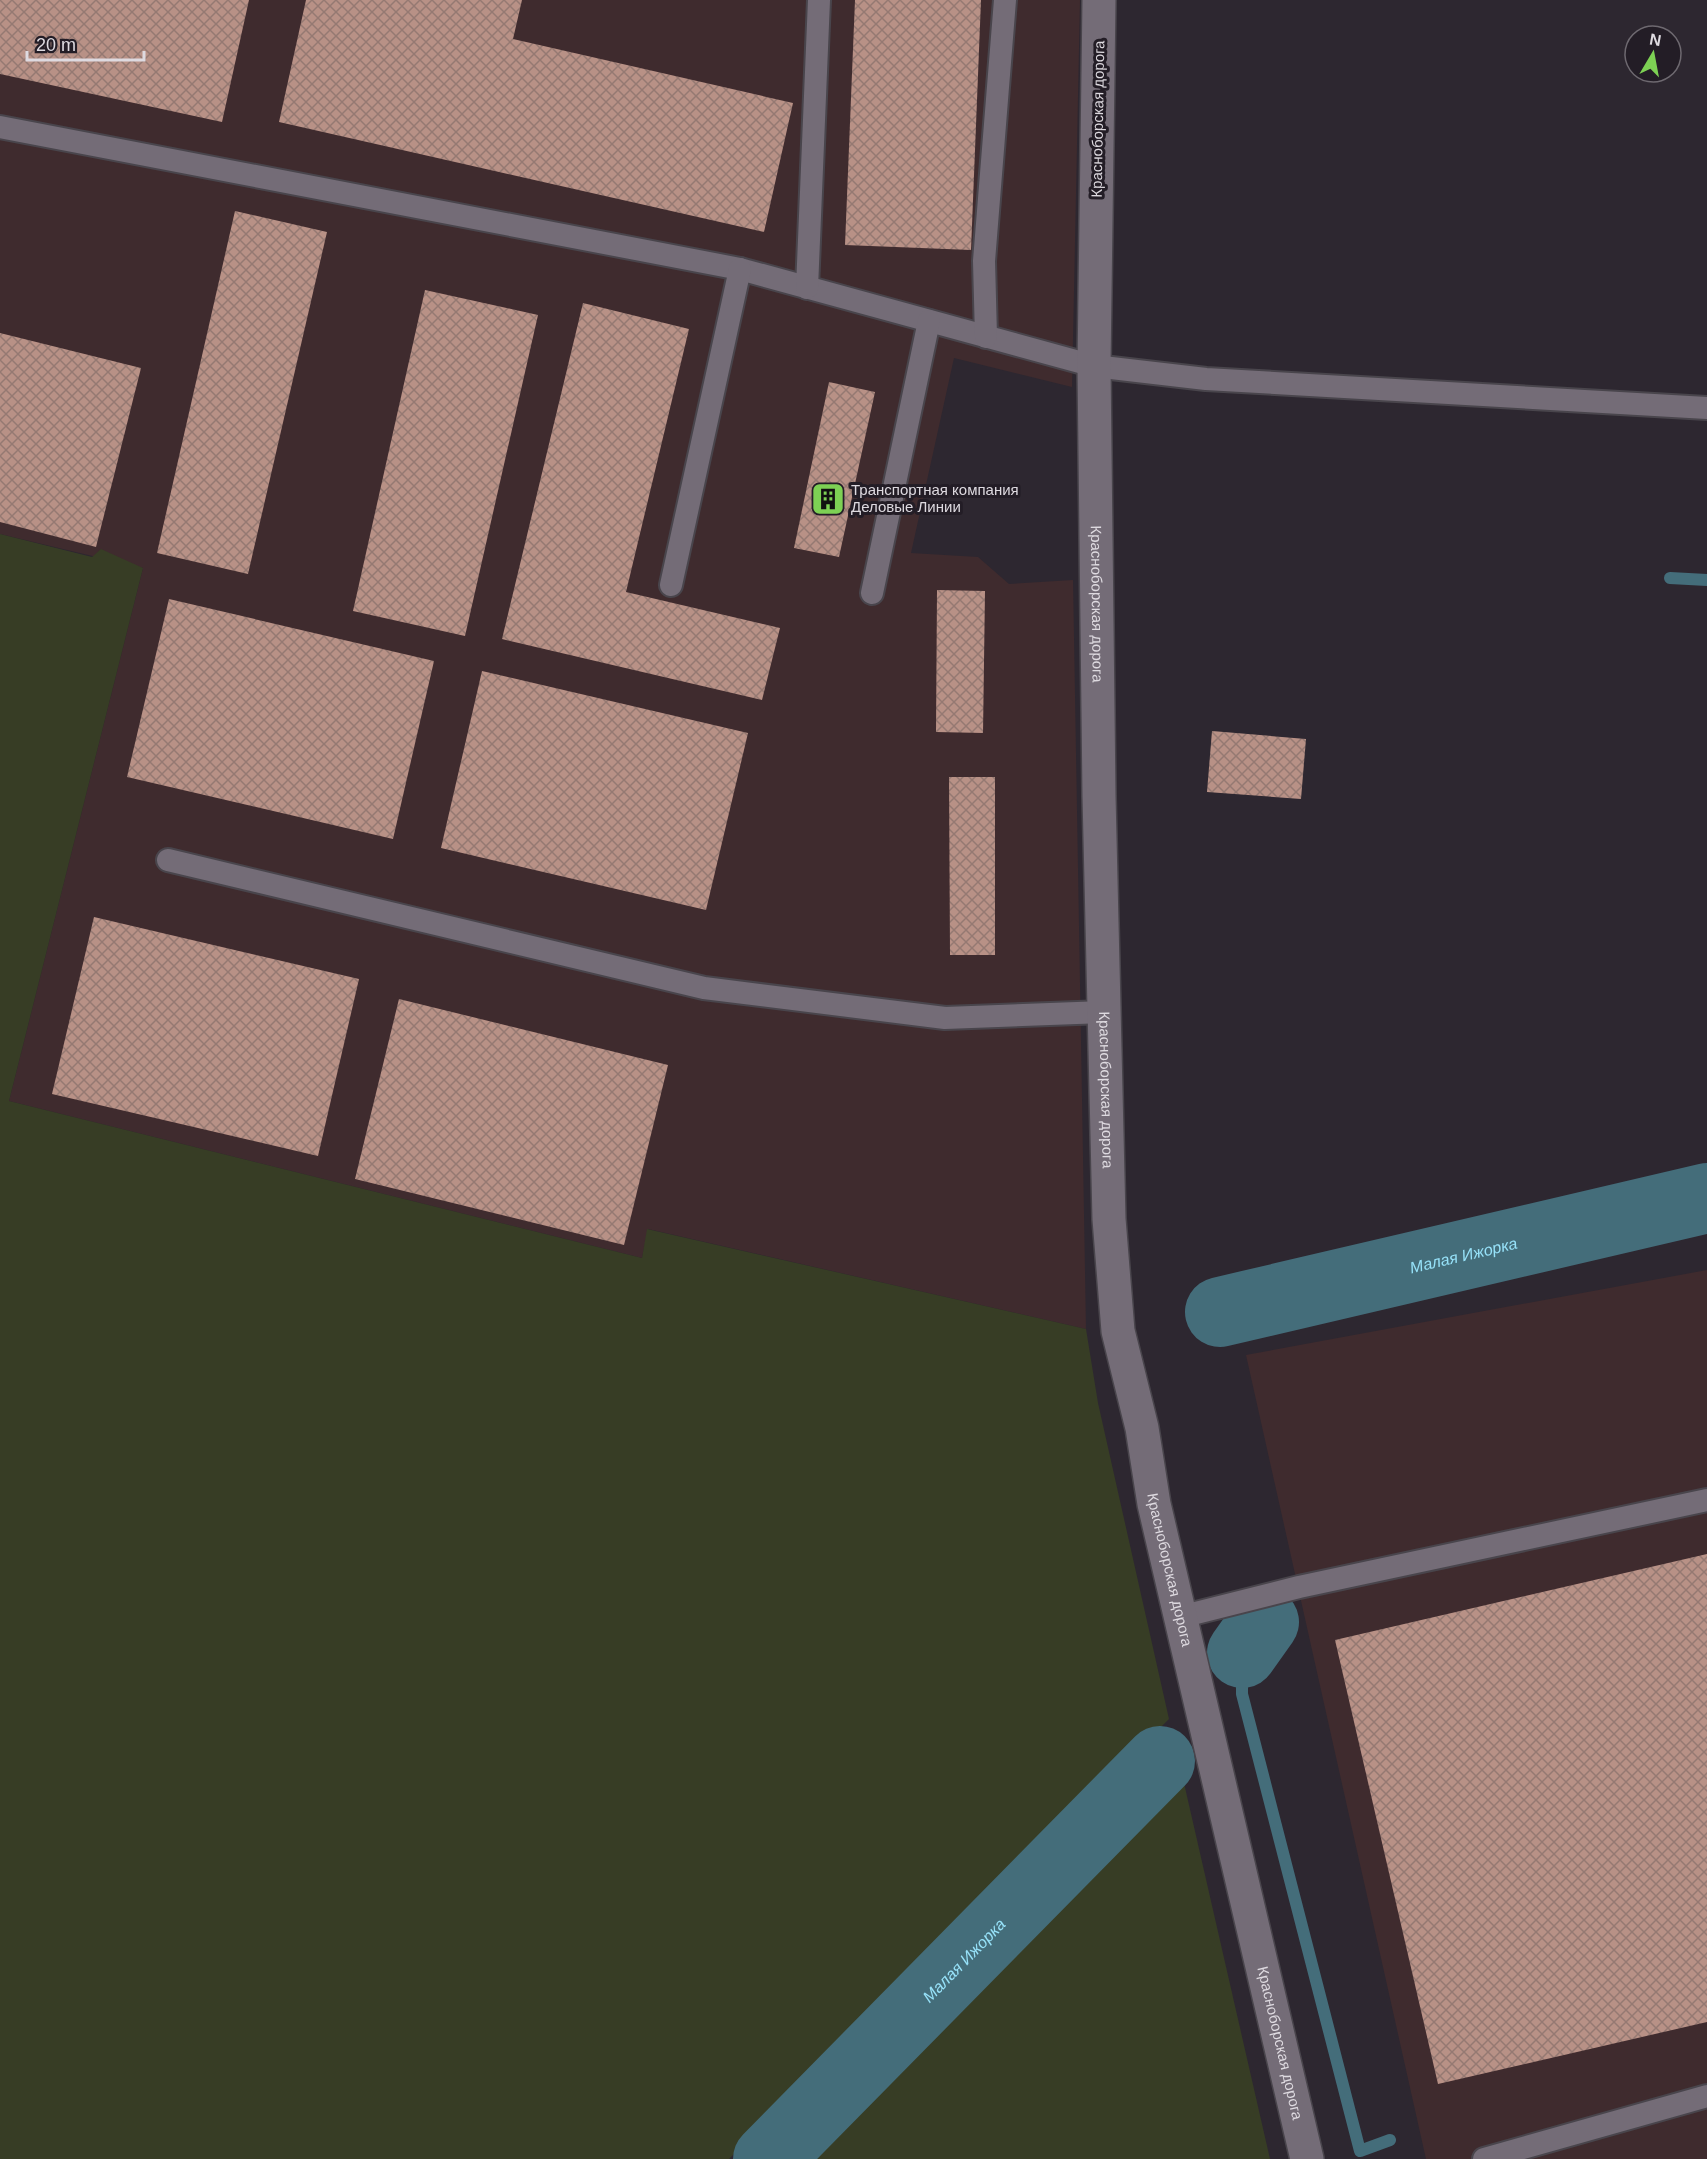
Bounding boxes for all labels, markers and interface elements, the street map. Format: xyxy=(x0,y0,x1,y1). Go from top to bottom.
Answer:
scale bar xyxy=(27,24,144,62)
north arrow xyxy=(1623,24,1683,84)
text: N xyxy=(1648,30,1663,49)
text: 20 m xyxy=(36,35,76,55)
street label: Красноборская дорога xyxy=(1088,40,1107,198)
building icon: Транспортная компания Деловые Линии xyxy=(810,481,846,517)
place label: Транспортная компания Деловые Линии xyxy=(851,481,1019,515)
street label: Красноборская дорога xyxy=(1088,525,1107,683)
street label: Красноборская дорога xyxy=(1096,1011,1117,1169)
water label: Малая Ижорка xyxy=(1408,1235,1519,1276)
street label: Красноборская дорога xyxy=(1144,1492,1196,1649)
water label: Малая Ижорка xyxy=(920,1915,1009,2006)
street label: Красноборская дорога xyxy=(1254,1964,1307,2122)

